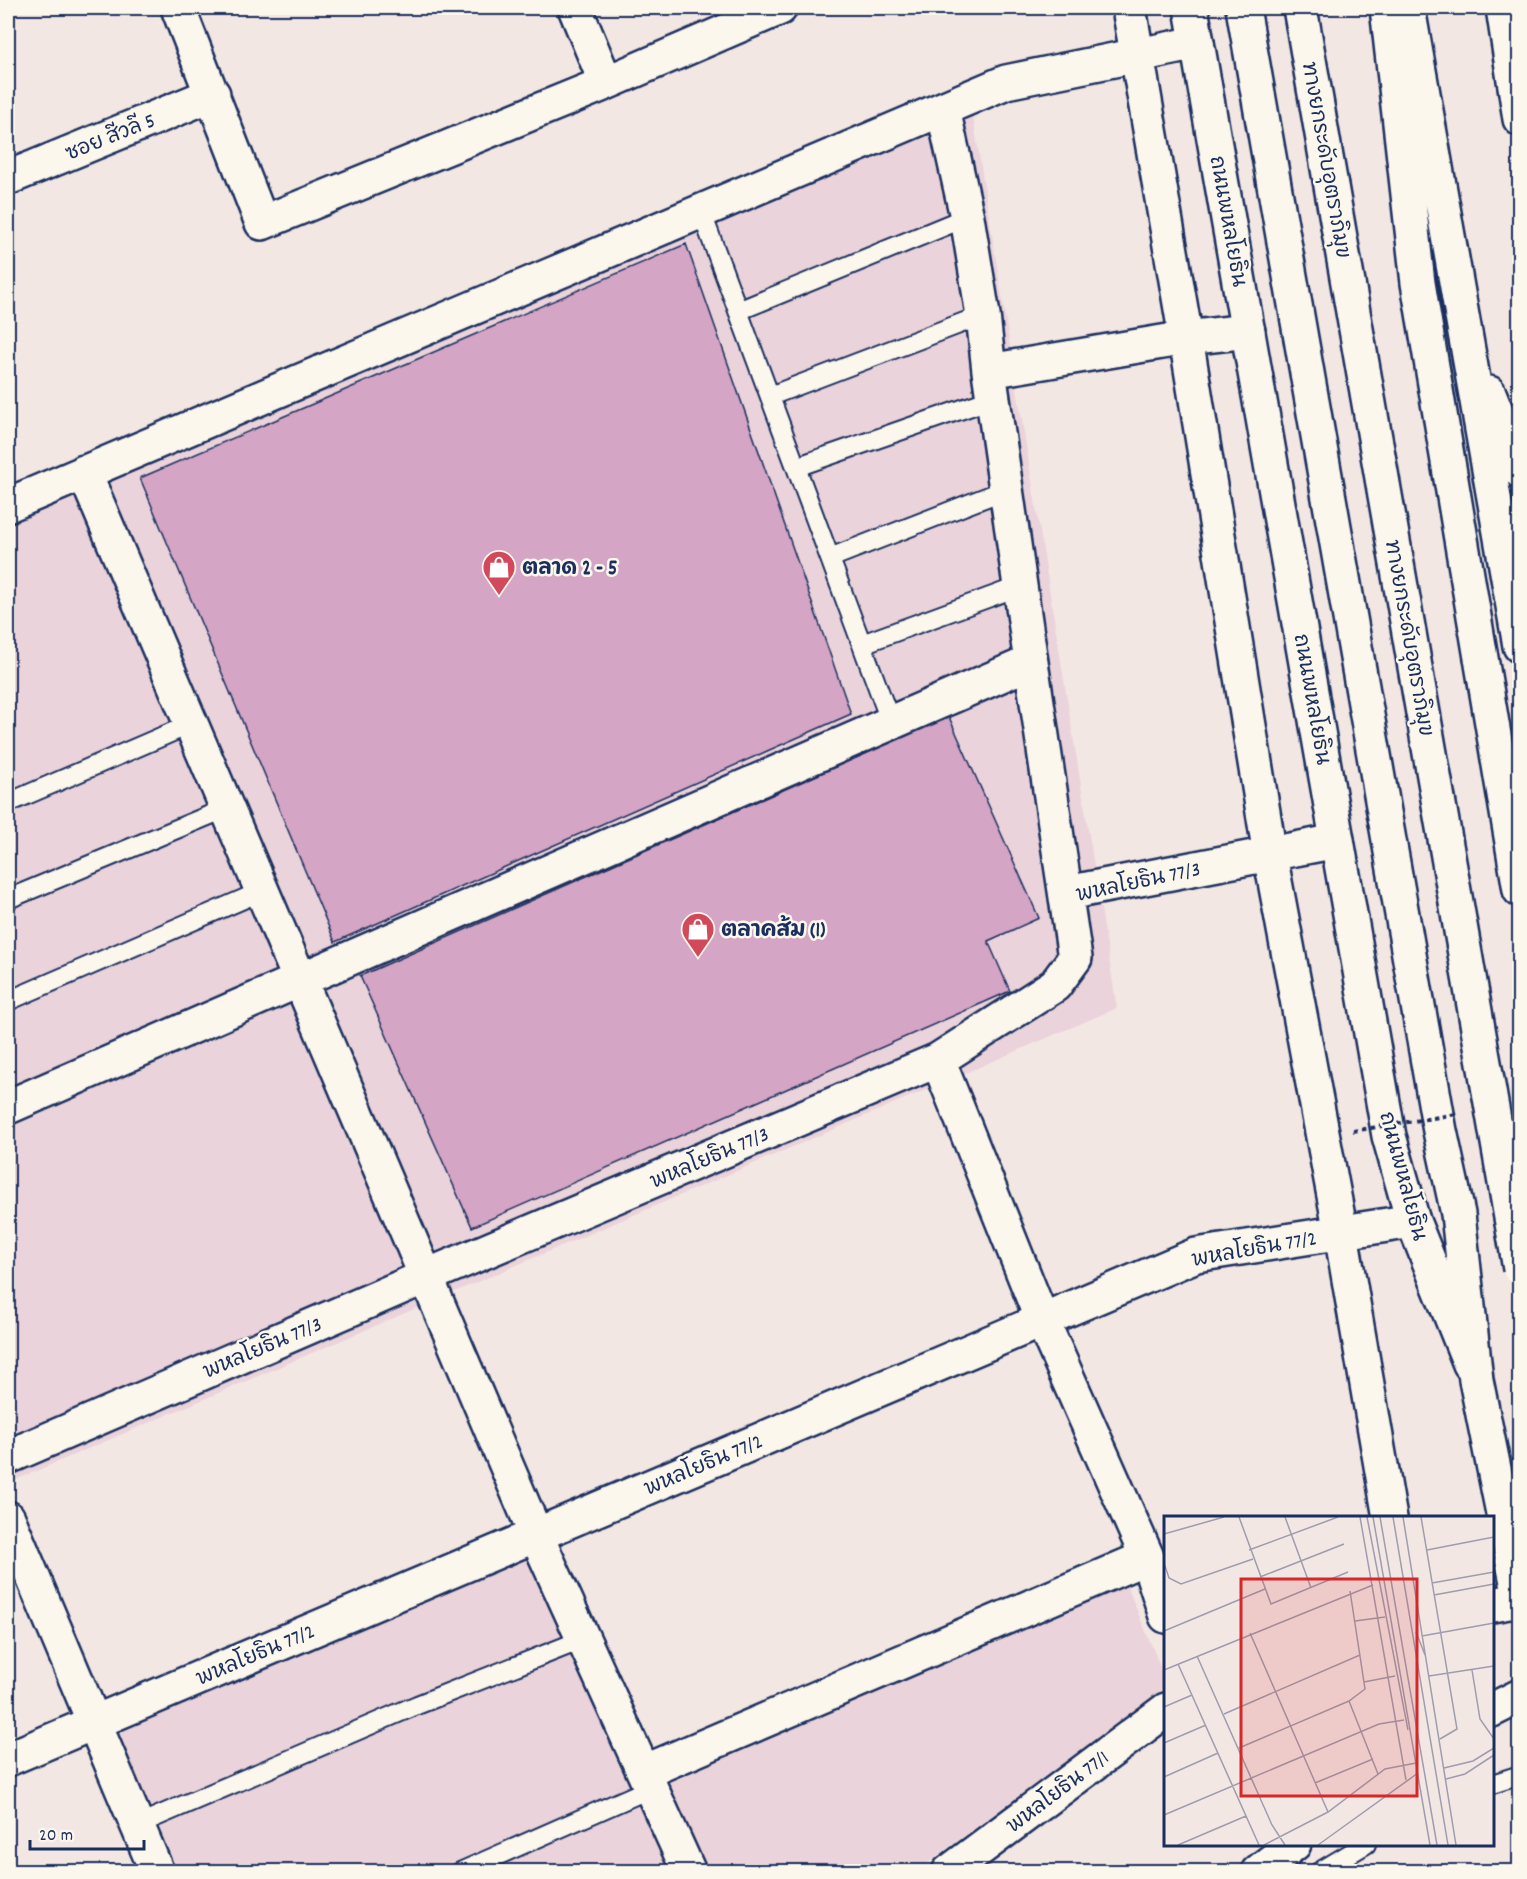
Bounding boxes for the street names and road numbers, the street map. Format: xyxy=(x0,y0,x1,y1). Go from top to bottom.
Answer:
street label: ทางยกระดับอุตราภิมุข xyxy=(1292,60,1356,261)
street label: ซอย สีวลี 5 xyxy=(62,107,161,170)
street label: ถนนพหลโยธิน xyxy=(1200,153,1253,289)
street label: ทางยกระดับอุตราภิมุข xyxy=(1375,538,1439,739)
street label: ถนนพหลโยธิน xyxy=(1284,631,1337,767)
street label: พหลโยธิน 77/3 xyxy=(1073,855,1204,912)
street label: ถนนพหลโยธิน xyxy=(1369,1109,1434,1245)
street label: พหลโยธิน 77/3 xyxy=(646,1120,774,1198)
street label: พหลโยธิน 77/2 xyxy=(1189,1224,1319,1277)
street label: พหลโยธิน 77/3 xyxy=(199,1310,327,1388)
street label: พหลโยธิน 77/2 xyxy=(640,1427,768,1505)
street label: พหลโยธิน 77/2 xyxy=(192,1617,320,1695)
street label: พหลโยธิน 77/1 xyxy=(1000,1744,1117,1842)

